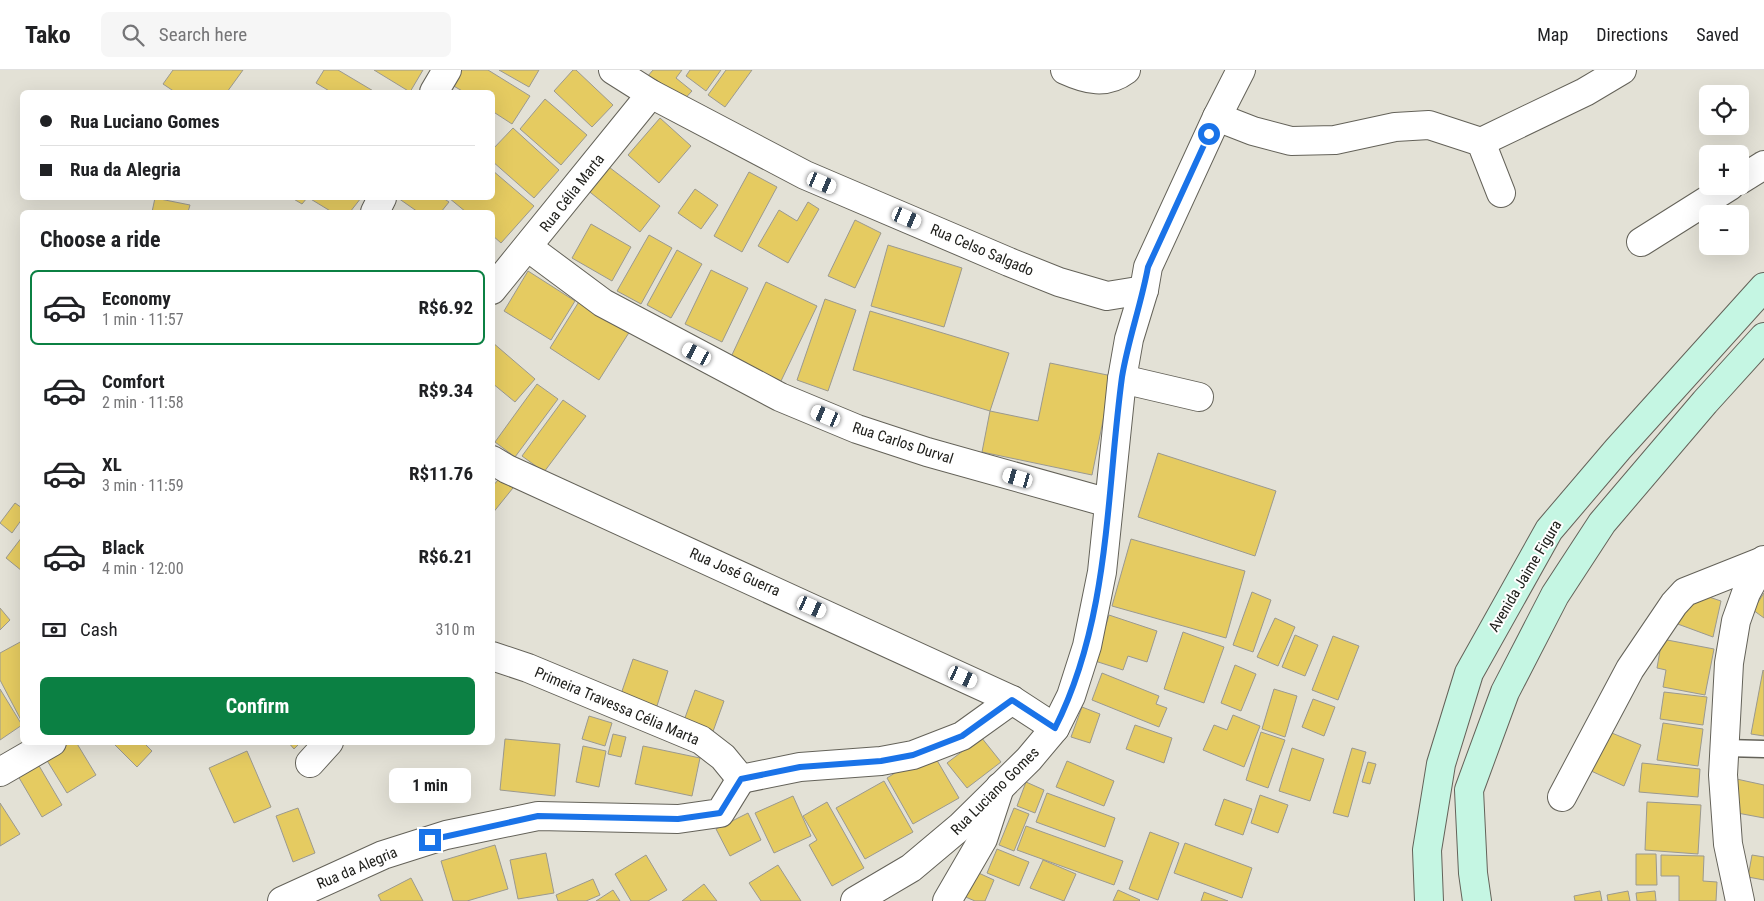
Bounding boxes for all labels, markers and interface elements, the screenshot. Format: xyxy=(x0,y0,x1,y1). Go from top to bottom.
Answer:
search box xyxy=(101,12,451,57)
text: Tako xyxy=(25,21,71,49)
icon: search xyxy=(119,21,147,49)
text: Search here xyxy=(159,23,247,46)
text: Map xyxy=(1537,24,1568,45)
text: Directions xyxy=(1596,24,1668,45)
text: Saved xyxy=(1696,24,1739,45)
map controls xyxy=(1699,85,1749,255)
button: locate xyxy=(1699,85,1749,135)
text: Rua Luciano Gomes xyxy=(70,110,220,133)
route start xyxy=(1198,123,1220,145)
button: + xyxy=(1699,145,1749,195)
street label: Rua Célia Marta xyxy=(536,150,608,236)
text: Rua da Alegria xyxy=(70,158,181,181)
car xyxy=(805,170,838,196)
car xyxy=(890,205,923,231)
button: − xyxy=(1699,205,1749,255)
street label: Rua Celso Salgado xyxy=(928,220,1036,280)
text: Choose a ride xyxy=(40,227,161,252)
icon: car xyxy=(42,285,87,330)
text: Economy xyxy=(102,287,171,310)
text: R$6.92 xyxy=(419,296,473,319)
text: 1 min · 11:57 xyxy=(102,310,184,329)
car xyxy=(680,341,713,367)
icon: car xyxy=(42,368,87,413)
text: Comfort xyxy=(102,370,165,393)
text: R$9.34 xyxy=(419,379,473,402)
text: 2 min · 11:58 xyxy=(102,393,184,412)
car xyxy=(809,403,842,429)
street label: Rua Carlos Durval xyxy=(850,418,956,468)
icon: car xyxy=(42,451,87,496)
text: XL xyxy=(102,453,122,476)
text: R$11.76 xyxy=(409,462,473,485)
car xyxy=(1001,467,1034,489)
text: 3 min · 11:59 xyxy=(102,476,184,495)
street label: Avenida Jaime Figura xyxy=(1485,517,1565,635)
icon: car xyxy=(42,534,87,579)
text: Black xyxy=(102,536,144,559)
street label: Rua José Guerra xyxy=(687,544,783,600)
text: R$6.21 xyxy=(419,545,473,568)
text: 4 min · 12:00 xyxy=(102,559,184,578)
car xyxy=(795,594,828,620)
icon: cash xyxy=(40,616,68,644)
text: Cash xyxy=(80,618,118,641)
text: 310 m xyxy=(436,620,475,639)
street label: Primeira Travessa Célia Marta xyxy=(532,663,702,749)
car xyxy=(946,664,979,690)
button: Confirm xyxy=(40,677,475,735)
street label: Rua Luciano Gomes xyxy=(947,743,1043,839)
callout: 1 min xyxy=(389,768,471,802)
text: 1 min xyxy=(412,776,448,795)
route end xyxy=(419,829,441,851)
street label: Rua da Alegria xyxy=(314,843,400,893)

